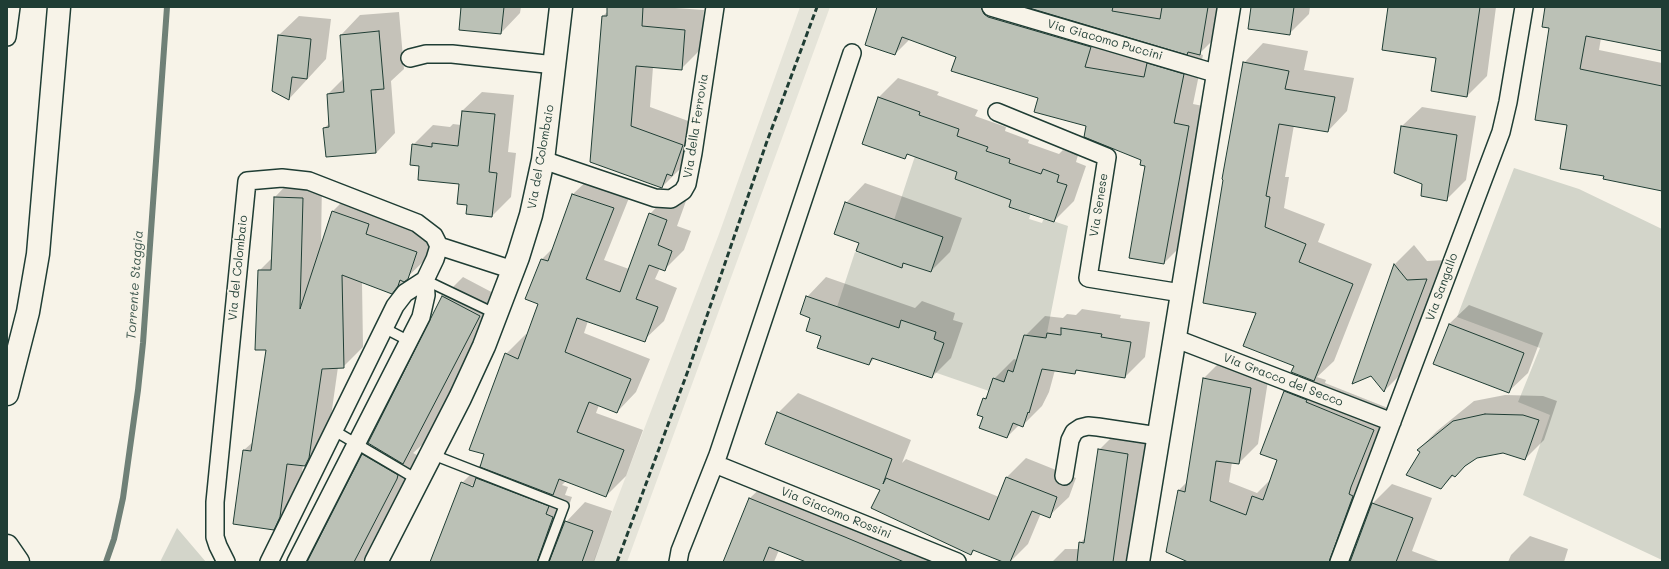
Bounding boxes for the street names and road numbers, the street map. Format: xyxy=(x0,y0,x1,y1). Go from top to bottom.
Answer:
street label: Via Giacomo Puccini xyxy=(1046,17,1164,63)
street label: Via della Ferrovia xyxy=(681,73,711,179)
street label: Via del Colombaio xyxy=(525,104,557,210)
street label: Via Senese xyxy=(1087,172,1111,238)
street label: Via del Colombaio xyxy=(225,215,251,321)
street label: Via Sangallo xyxy=(1423,251,1461,323)
street label: Via Gracco del Secco xyxy=(1221,350,1345,410)
street label: Via Giacomo Rossini xyxy=(779,484,893,542)

